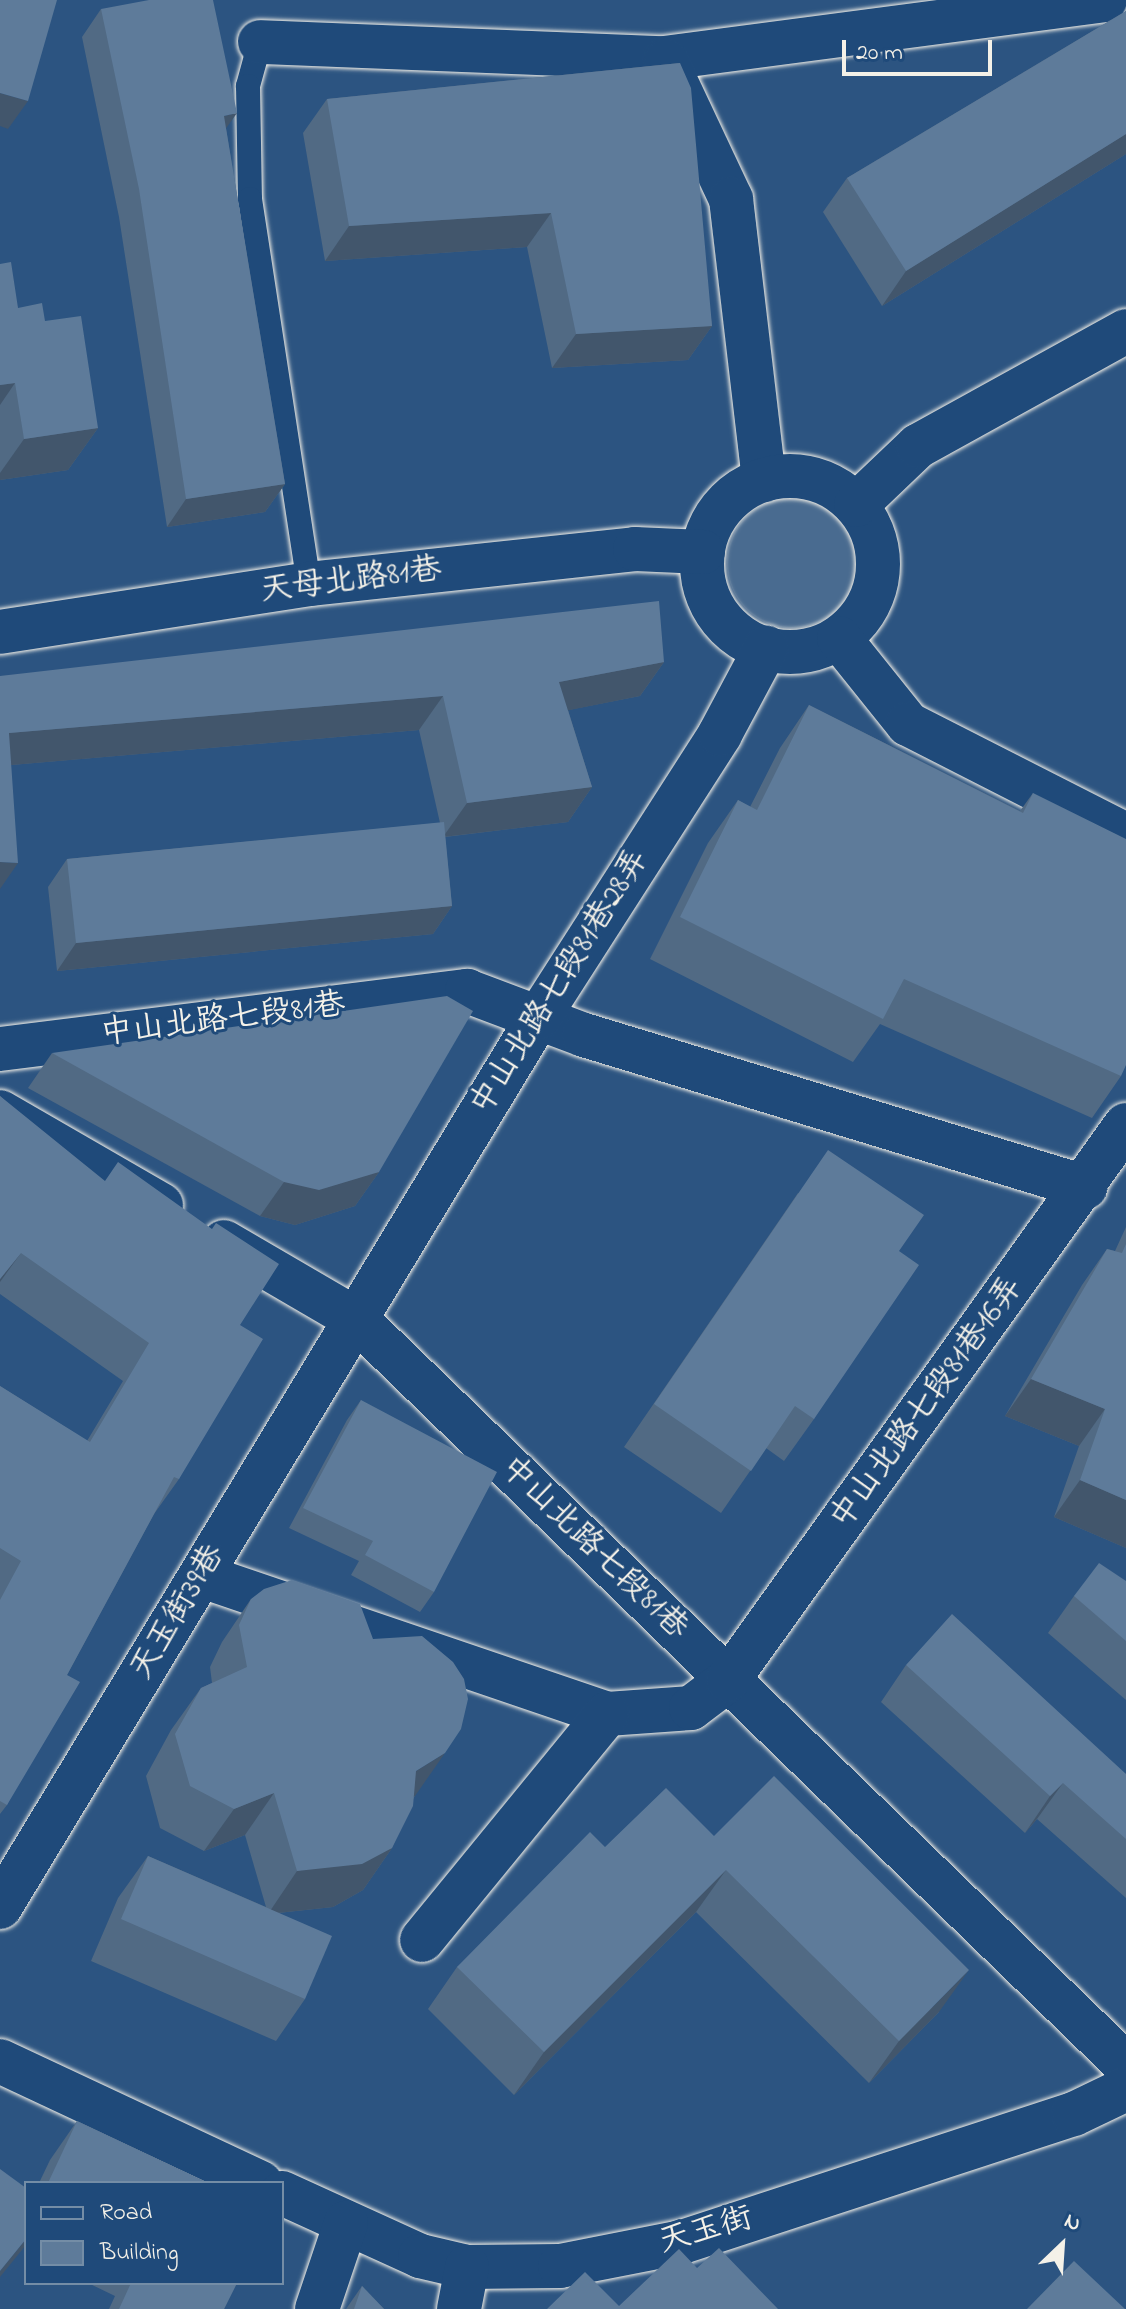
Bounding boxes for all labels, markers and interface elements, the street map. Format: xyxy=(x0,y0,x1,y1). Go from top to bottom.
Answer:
scale bar xyxy=(846,24,996,74)
text: 20 m xyxy=(856,36,903,71)
street label: 天母北路81巷 xyxy=(258,552,444,612)
street label: 中山北路七段81巷28弄 xyxy=(464,843,658,1123)
street label: 中山北路七段81巷 xyxy=(98,987,348,1055)
street label: 中山北路七段81巷16弄 xyxy=(824,1270,1032,1538)
street label: 中山北路七段81巷 xyxy=(491,1450,695,1648)
street label: 天玉街39巷 xyxy=(124,1538,234,1688)
legend xyxy=(24,2181,284,2285)
text: Road xyxy=(100,2196,152,2231)
street label: 天玉街 xyxy=(655,2200,757,2264)
north arrow xyxy=(1022,2205,1102,2285)
text: N xyxy=(1059,2206,1086,2241)
text: Building xyxy=(100,2236,179,2271)

